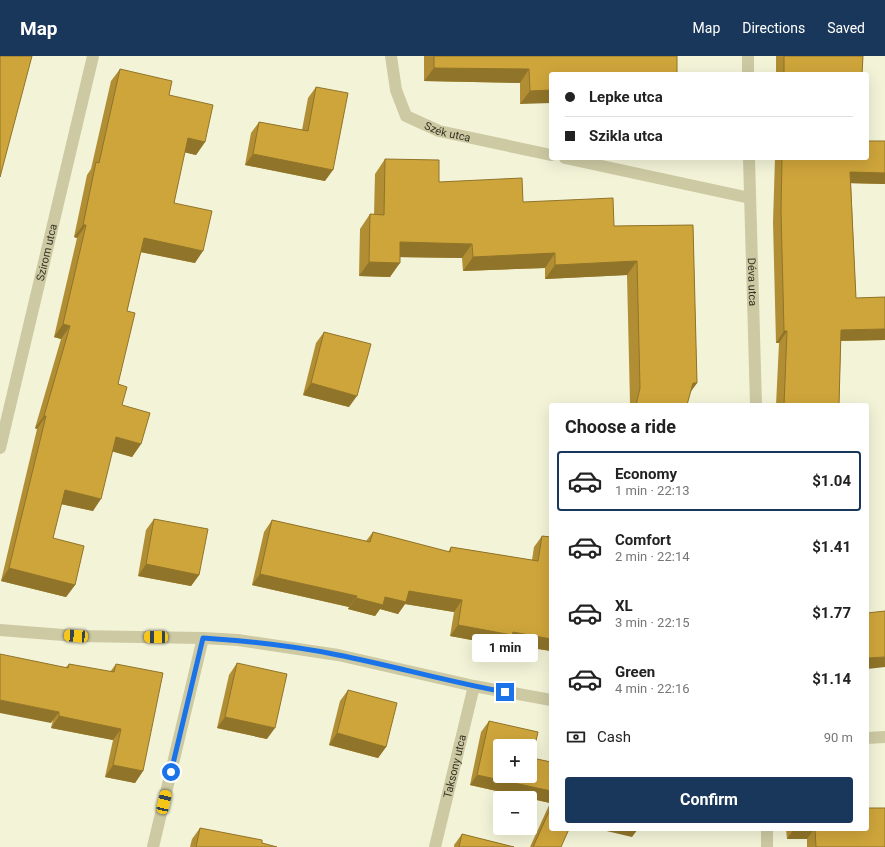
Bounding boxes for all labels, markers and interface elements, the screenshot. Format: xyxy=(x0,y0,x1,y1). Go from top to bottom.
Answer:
text: Map xyxy=(20,17,58,40)
text: Map xyxy=(693,20,720,36)
text: Directions xyxy=(742,20,805,36)
text: Saved xyxy=(827,20,865,36)
text: Lepke utca xyxy=(589,88,663,106)
street label: Szék utca xyxy=(422,119,472,145)
text: Szikla utca xyxy=(589,127,663,145)
street label: Szirom utca xyxy=(34,223,60,282)
street label: Déva utca xyxy=(745,258,759,306)
text: Choose a ride xyxy=(565,416,676,437)
icon: car xyxy=(567,463,603,499)
text: Economy xyxy=(615,465,677,483)
text: $1.04 xyxy=(812,472,851,490)
text: 1 min · 22:13 xyxy=(615,483,690,498)
icon: car xyxy=(567,529,603,565)
text: Comfort xyxy=(615,531,671,549)
text: $1.41 xyxy=(812,538,851,556)
text: 2 min · 22:14 xyxy=(615,549,690,564)
icon: car xyxy=(567,595,603,631)
text: XL xyxy=(615,597,633,615)
text: $1.77 xyxy=(812,604,851,622)
text: 3 min · 22:15 xyxy=(615,615,690,630)
car xyxy=(64,629,88,643)
car xyxy=(144,631,168,643)
callout: 1 min xyxy=(472,634,538,662)
text: 1 min xyxy=(489,640,521,655)
icon: car xyxy=(567,661,603,697)
text: Green xyxy=(615,663,655,681)
text: $1.14 xyxy=(812,670,851,688)
text: 4 min · 22:16 xyxy=(615,681,690,696)
route end xyxy=(496,683,514,701)
icon: cash xyxy=(565,726,587,748)
text: Cash xyxy=(597,728,631,746)
text: 90 m xyxy=(824,730,853,745)
street label: Taksony utca xyxy=(441,733,469,800)
map controls xyxy=(493,739,537,835)
button: + xyxy=(493,739,537,783)
route start xyxy=(162,763,180,781)
button: Confirm xyxy=(565,777,853,823)
car xyxy=(155,789,173,815)
button: − xyxy=(493,791,537,835)

